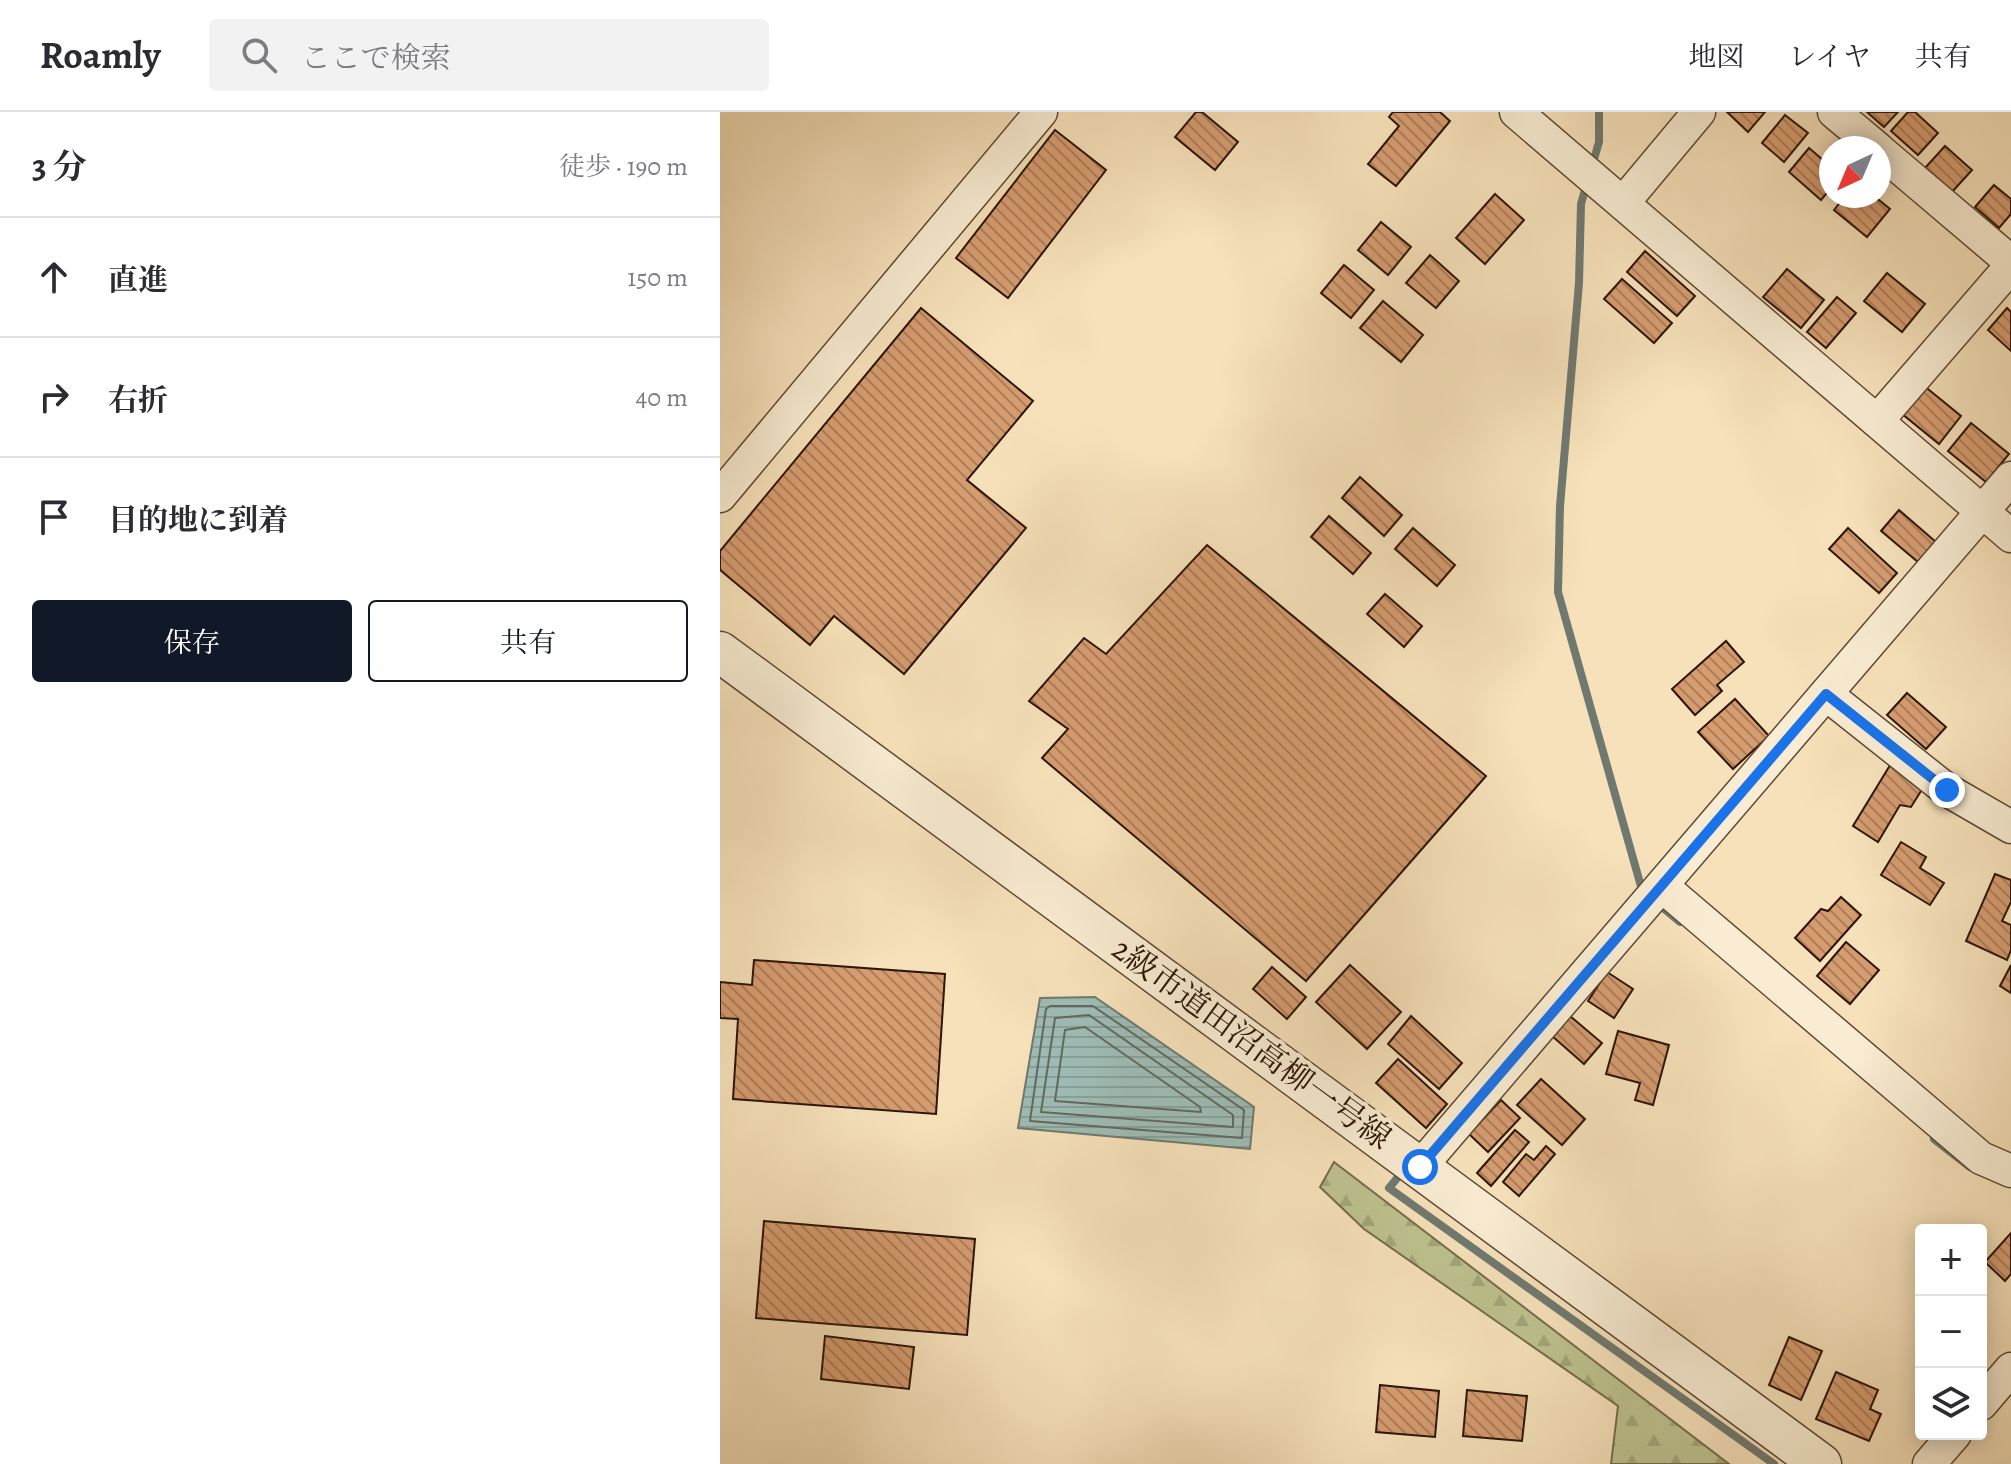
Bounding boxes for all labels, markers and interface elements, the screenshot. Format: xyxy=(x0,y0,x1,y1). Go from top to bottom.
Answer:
search box xyxy=(209,19,769,91)
text: Roamly xyxy=(40,29,161,81)
icon: search xyxy=(237,33,281,77)
text: ここで検索 xyxy=(301,38,451,78)
text: 地図 xyxy=(1688,38,1744,76)
text: レイヤ xyxy=(1788,38,1871,76)
text: 共有 xyxy=(1915,38,1971,76)
north arrow xyxy=(1819,136,1891,208)
text: 3 分 xyxy=(32,143,87,190)
text: 徒歩 · 190 m xyxy=(559,149,688,184)
icon: ahead xyxy=(32,255,76,299)
text: 直進 xyxy=(108,260,168,300)
text: 150 m xyxy=(627,260,688,295)
icon: right xyxy=(32,375,76,419)
text: 右折 xyxy=(108,380,168,420)
text: 40 m xyxy=(636,380,688,415)
icon: arrive xyxy=(32,495,76,539)
text: 目的地に到着 xyxy=(108,500,288,540)
button: 保存 xyxy=(32,600,352,682)
button: 共有 xyxy=(368,600,688,682)
route end xyxy=(1929,772,1965,808)
street label: 2級市道田沼高柳一号線 xyxy=(1103,927,1401,1159)
route start xyxy=(1402,1149,1438,1185)
map controls xyxy=(1915,1224,1987,1440)
button: + xyxy=(1915,1224,1987,1296)
button: − xyxy=(1915,1296,1987,1368)
button: layers xyxy=(1915,1368,1987,1440)

